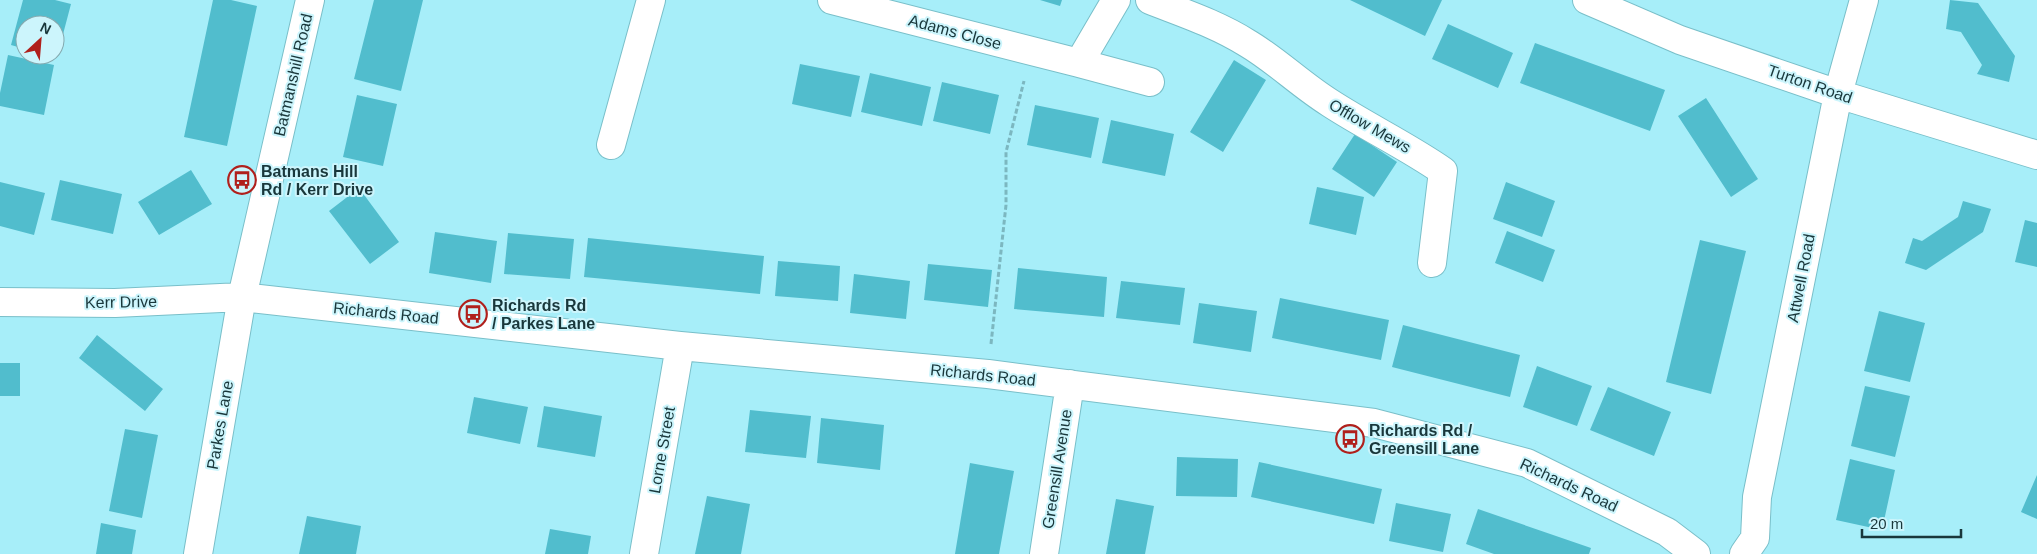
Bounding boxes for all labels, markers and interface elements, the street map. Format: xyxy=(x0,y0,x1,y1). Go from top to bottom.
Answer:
street label: Adams Close xyxy=(907,11,1003,53)
street label: Batmanshill Road xyxy=(271,12,315,138)
north arrow xyxy=(15,15,65,65)
text: N xyxy=(38,19,54,38)
street label: Turton Road xyxy=(1765,62,1855,106)
street label: Offlow Mews xyxy=(1326,96,1414,156)
place label: Batmans Hill Rd / Kerr Drive xyxy=(261,163,373,198)
bus stop icon: Batmans Hill Rd / Kerr Drive xyxy=(227,165,257,195)
street label: Attwell Road xyxy=(1784,232,1818,324)
street label: Kerr Drive xyxy=(85,293,157,311)
place label: Richards Rd / Parkes Lane xyxy=(492,297,595,332)
street label: Richards Road xyxy=(332,299,440,327)
bus stop icon: Richards Rd / Parkes Lane xyxy=(458,299,488,329)
street label: Richards Road xyxy=(929,361,1037,389)
street label: Parkes Lane xyxy=(204,379,236,471)
street label: Lorne Street xyxy=(646,405,678,495)
street label: Greensill Avenue xyxy=(1039,408,1075,530)
place label: Richards Rd / Greensill Lane xyxy=(1369,422,1479,457)
bus stop icon: Richards Rd / Greensill Lane xyxy=(1335,424,1365,454)
street label: Richards Road xyxy=(1517,455,1621,515)
scale bar xyxy=(1862,506,1961,538)
text: 20 m xyxy=(1870,515,1903,532)

